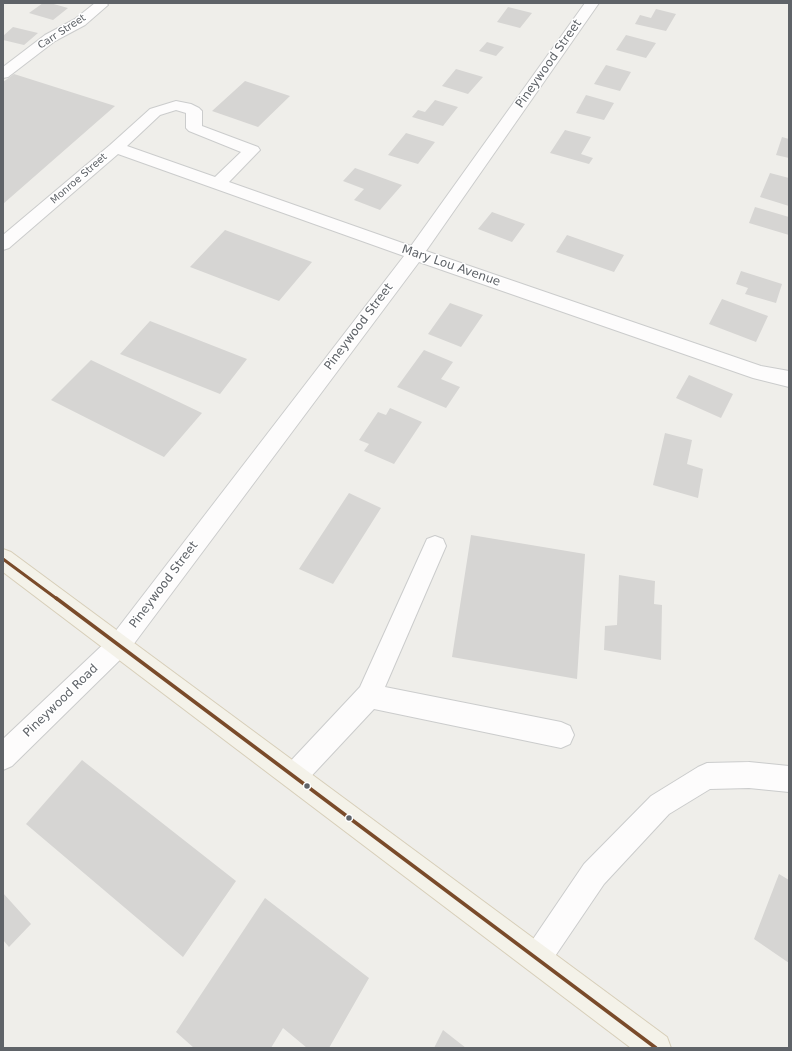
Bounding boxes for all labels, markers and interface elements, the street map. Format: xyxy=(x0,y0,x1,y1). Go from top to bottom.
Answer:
street label: Carr Street xyxy=(36,12,88,52)
street label: Pineywood Street xyxy=(513,17,585,111)
street label: Monroe Street xyxy=(48,151,110,207)
street label: Mary Lou Avenue xyxy=(400,242,502,290)
street label: Pineywood Street xyxy=(322,281,396,373)
street label: Pineywood Street xyxy=(127,539,201,631)
street label: Pineywood Road xyxy=(21,662,101,740)
unlabelled marker xyxy=(302,781,312,791)
unlabelled marker xyxy=(344,813,354,823)

